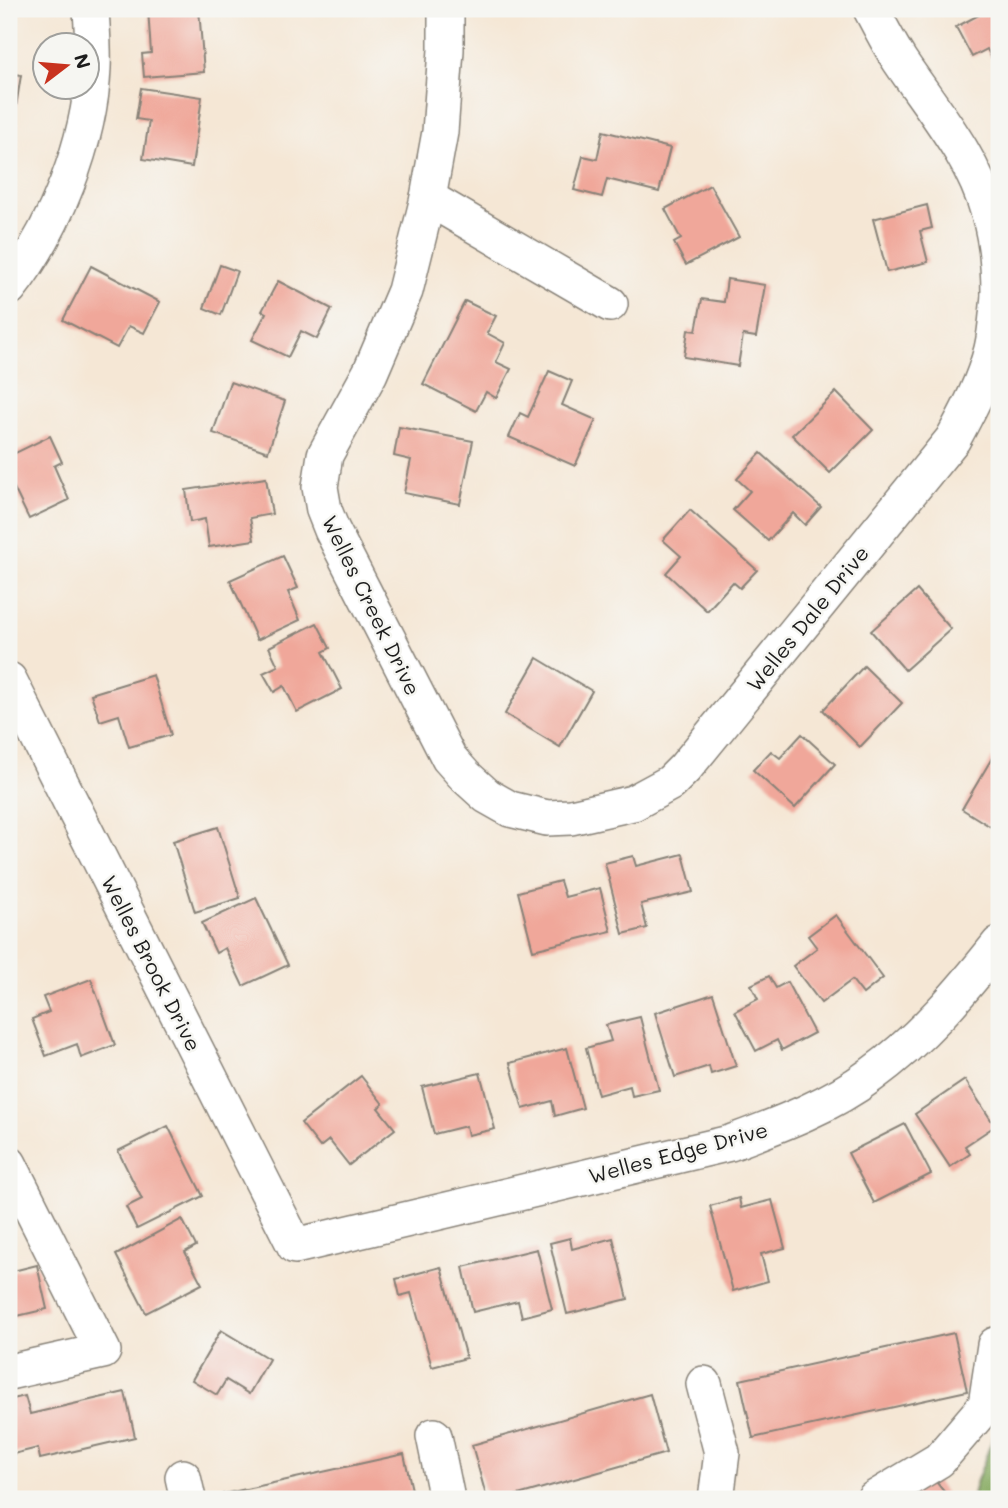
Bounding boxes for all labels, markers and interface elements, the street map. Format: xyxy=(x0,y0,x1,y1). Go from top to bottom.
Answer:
north arrow xyxy=(32,32,102,102)
text: N xyxy=(69,51,97,72)
street label: Welles Creek Drive xyxy=(317,511,427,699)
street label: Welles Dale Drive xyxy=(740,540,874,696)
street label: Welles Brook Drive xyxy=(96,871,208,1055)
street label: Welles Edge Drive xyxy=(585,1115,771,1189)

